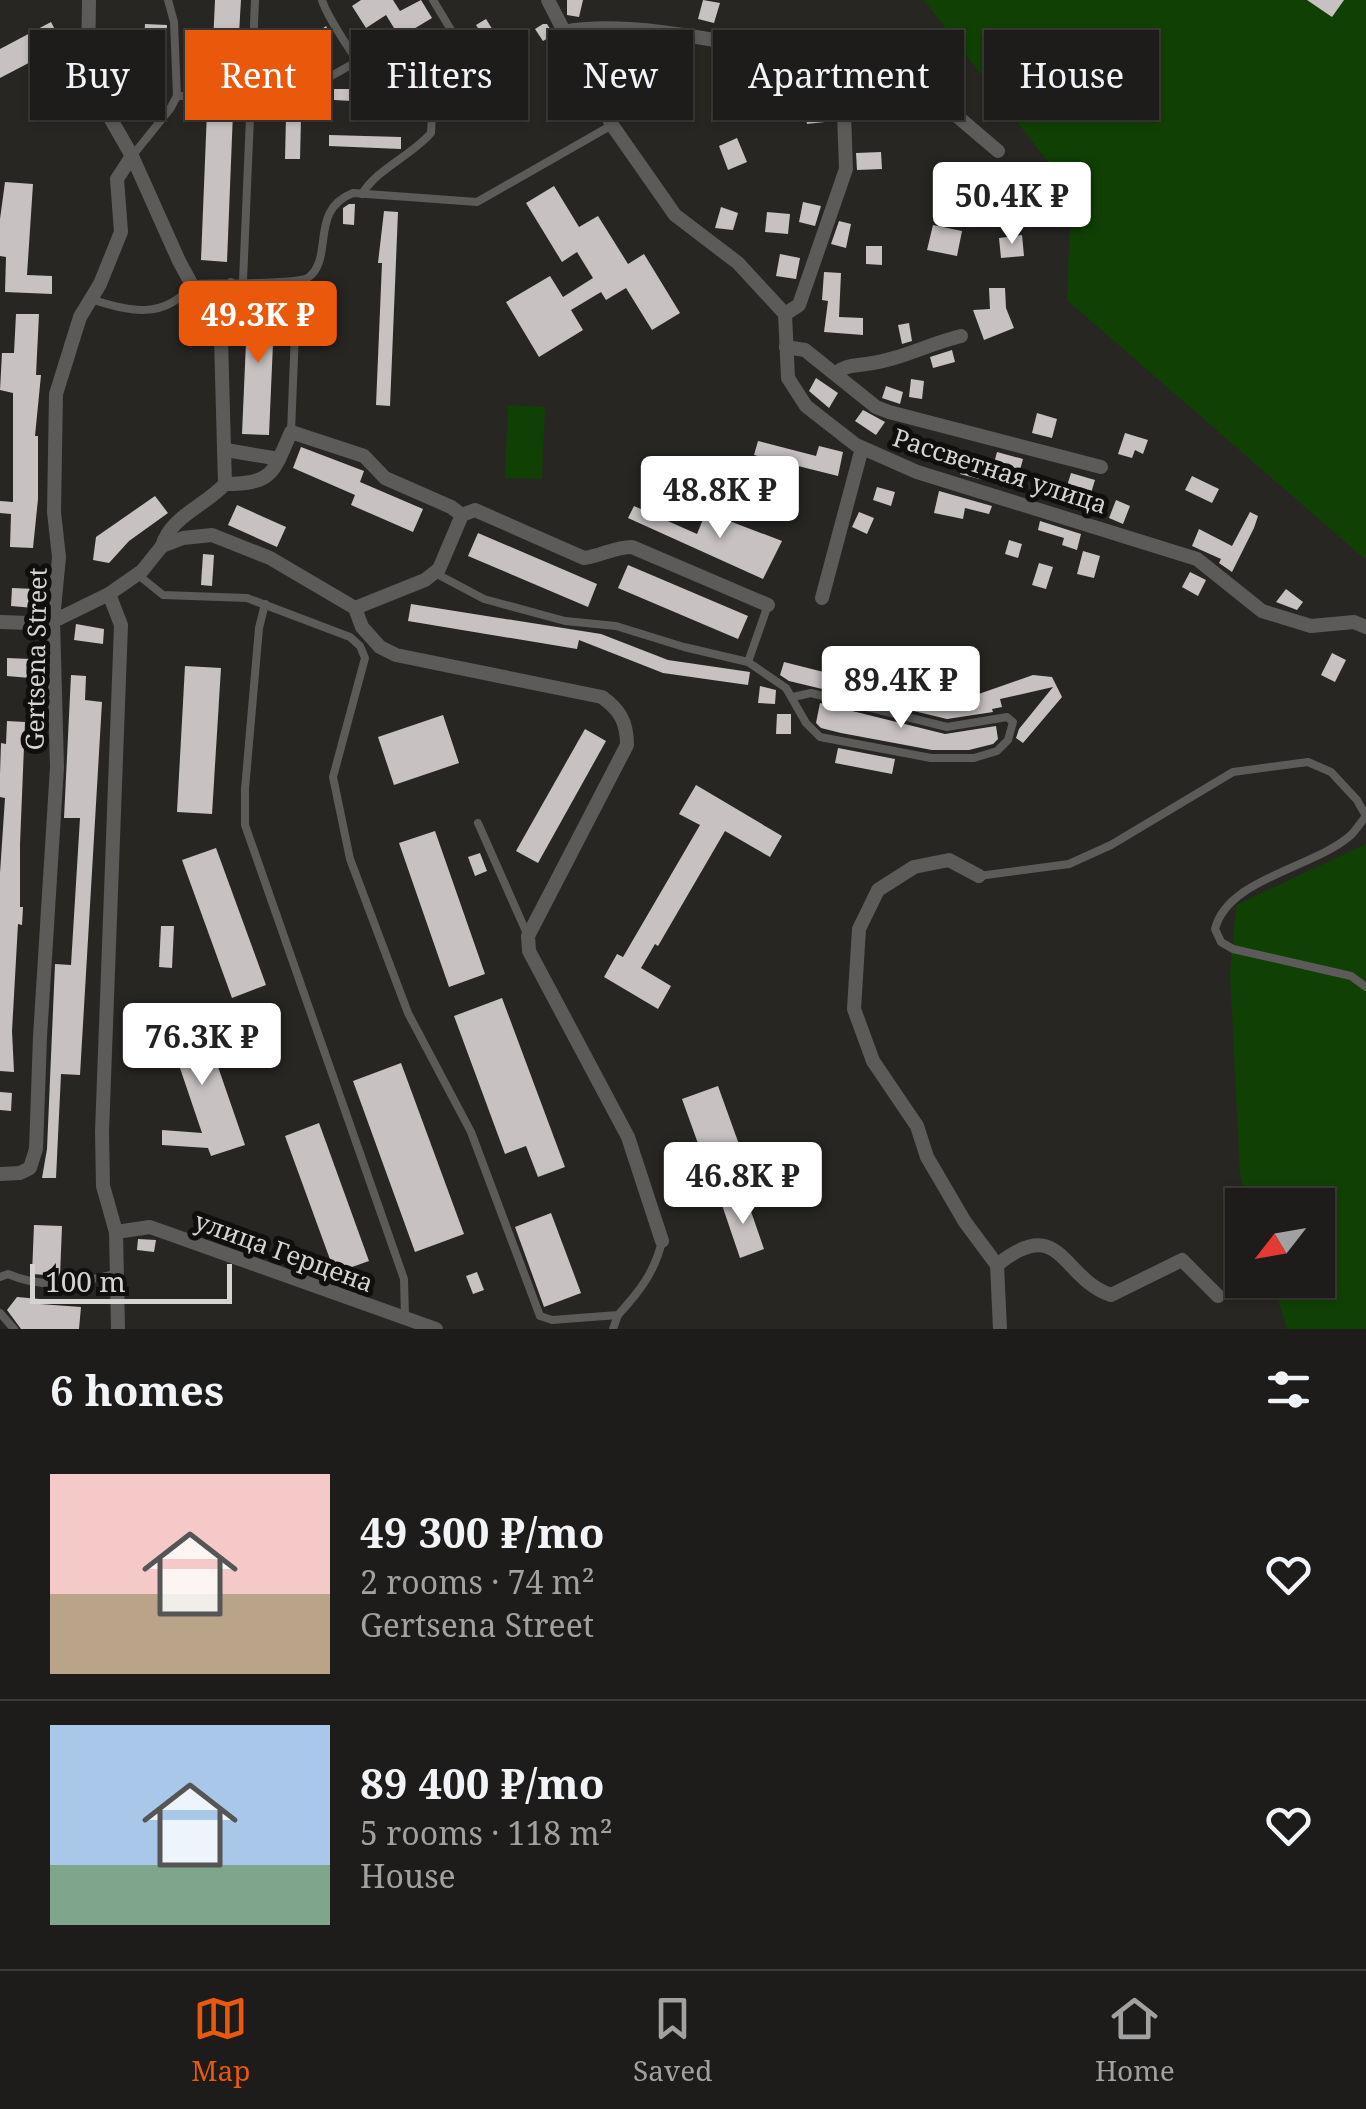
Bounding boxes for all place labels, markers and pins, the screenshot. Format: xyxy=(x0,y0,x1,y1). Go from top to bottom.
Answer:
pin: 50.4K ₽ xyxy=(920,162,1104,247)
pin: 49.3K ₽ xyxy=(166,281,350,366)
pin: 48.8K ₽ xyxy=(628,456,812,541)
pin: 89.4K ₽ xyxy=(809,646,993,731)
pin: 76.3K ₽ xyxy=(110,1003,294,1088)
pin: 46.8K ₽ xyxy=(651,1142,835,1227)

